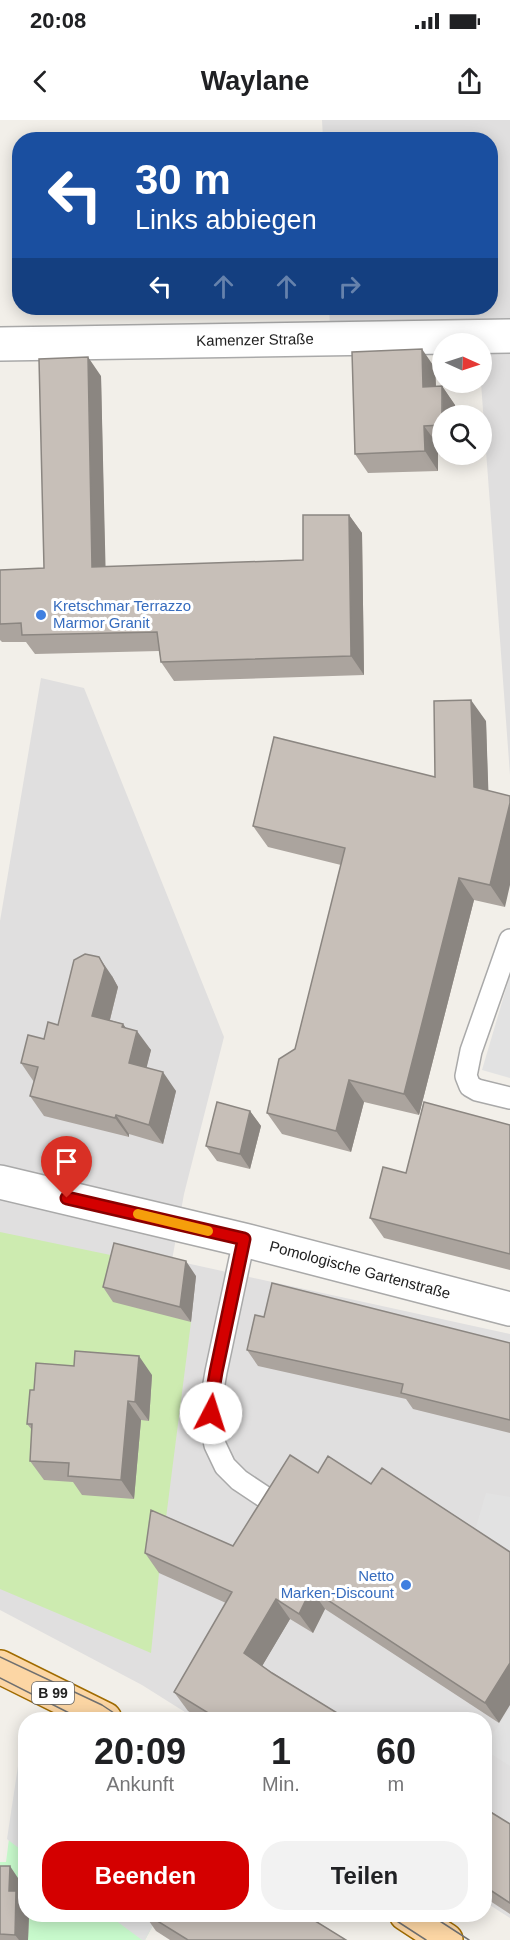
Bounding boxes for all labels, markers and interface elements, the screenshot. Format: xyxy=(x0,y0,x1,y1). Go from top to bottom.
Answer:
text: 20:08 xyxy=(30,8,86,33)
icon: back xyxy=(24,65,57,98)
icon: share xyxy=(453,65,486,98)
text: Waylane xyxy=(201,66,309,96)
icon: left xyxy=(36,156,114,234)
text: 30 m xyxy=(135,156,231,203)
text: Links abbiegen xyxy=(135,205,317,235)
icon: left xyxy=(144,270,177,303)
icon: ahead xyxy=(207,270,240,303)
icon: ahead xyxy=(270,270,303,303)
icon: right xyxy=(333,270,366,303)
street label: Kamenzer Straße xyxy=(196,330,314,349)
north arrow xyxy=(432,333,492,393)
map controls xyxy=(432,333,492,465)
button: search xyxy=(432,405,492,465)
place label: Kretschmar Terrazzo Marmor Granit xyxy=(53,597,191,631)
marker: Kretschmar Terrazzo Marmor Granit xyxy=(34,608,48,622)
pin xyxy=(41,1136,92,1198)
icon: arrive xyxy=(50,1145,83,1178)
street label: Pomologische Gartenstraße xyxy=(268,1237,453,1302)
position arrow xyxy=(179,1381,243,1445)
place label: Netto Marken-Discount xyxy=(281,1567,395,1601)
marker: Netto Marken-Discount xyxy=(399,1578,413,1592)
road number: B 99 xyxy=(32,1682,74,1704)
text: 20:09 xyxy=(94,1731,186,1772)
text: 1 xyxy=(271,1731,291,1772)
text: 60 xyxy=(376,1731,416,1772)
text: Ankunft xyxy=(106,1773,174,1795)
text: Min. xyxy=(262,1773,300,1795)
text: m xyxy=(388,1773,404,1795)
button: Beenden xyxy=(42,1841,249,1910)
button: Teilen xyxy=(261,1841,468,1910)

